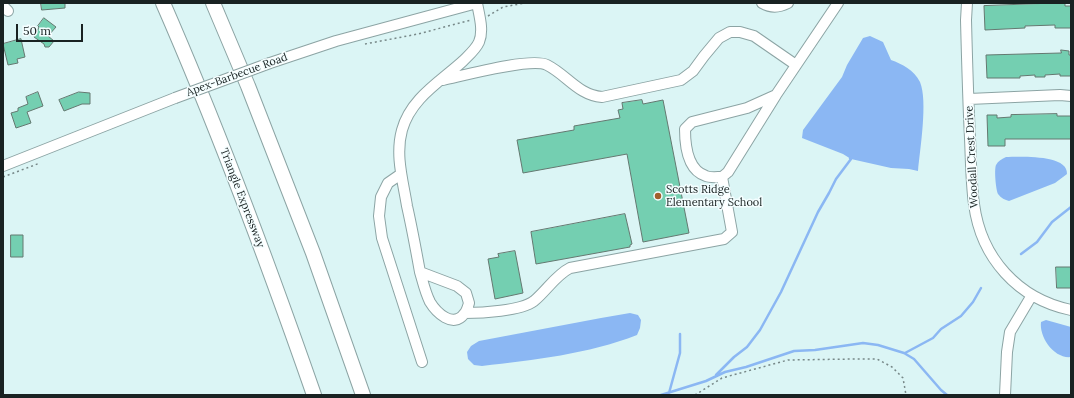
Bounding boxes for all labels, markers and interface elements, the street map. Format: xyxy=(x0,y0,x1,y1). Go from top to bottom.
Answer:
scale bar xyxy=(18,16,85,42)
text: 50 m xyxy=(23,23,51,38)
street label: Apex-Barbecue Road xyxy=(185,51,289,99)
street label: Woodall Crest Drive xyxy=(963,105,981,209)
street label: Triangle Expressway xyxy=(217,146,267,250)
place label: Scotts Ridge Elementary School xyxy=(666,183,762,209)
marker: Scotts Ridge Elementary School xyxy=(653,191,663,201)

